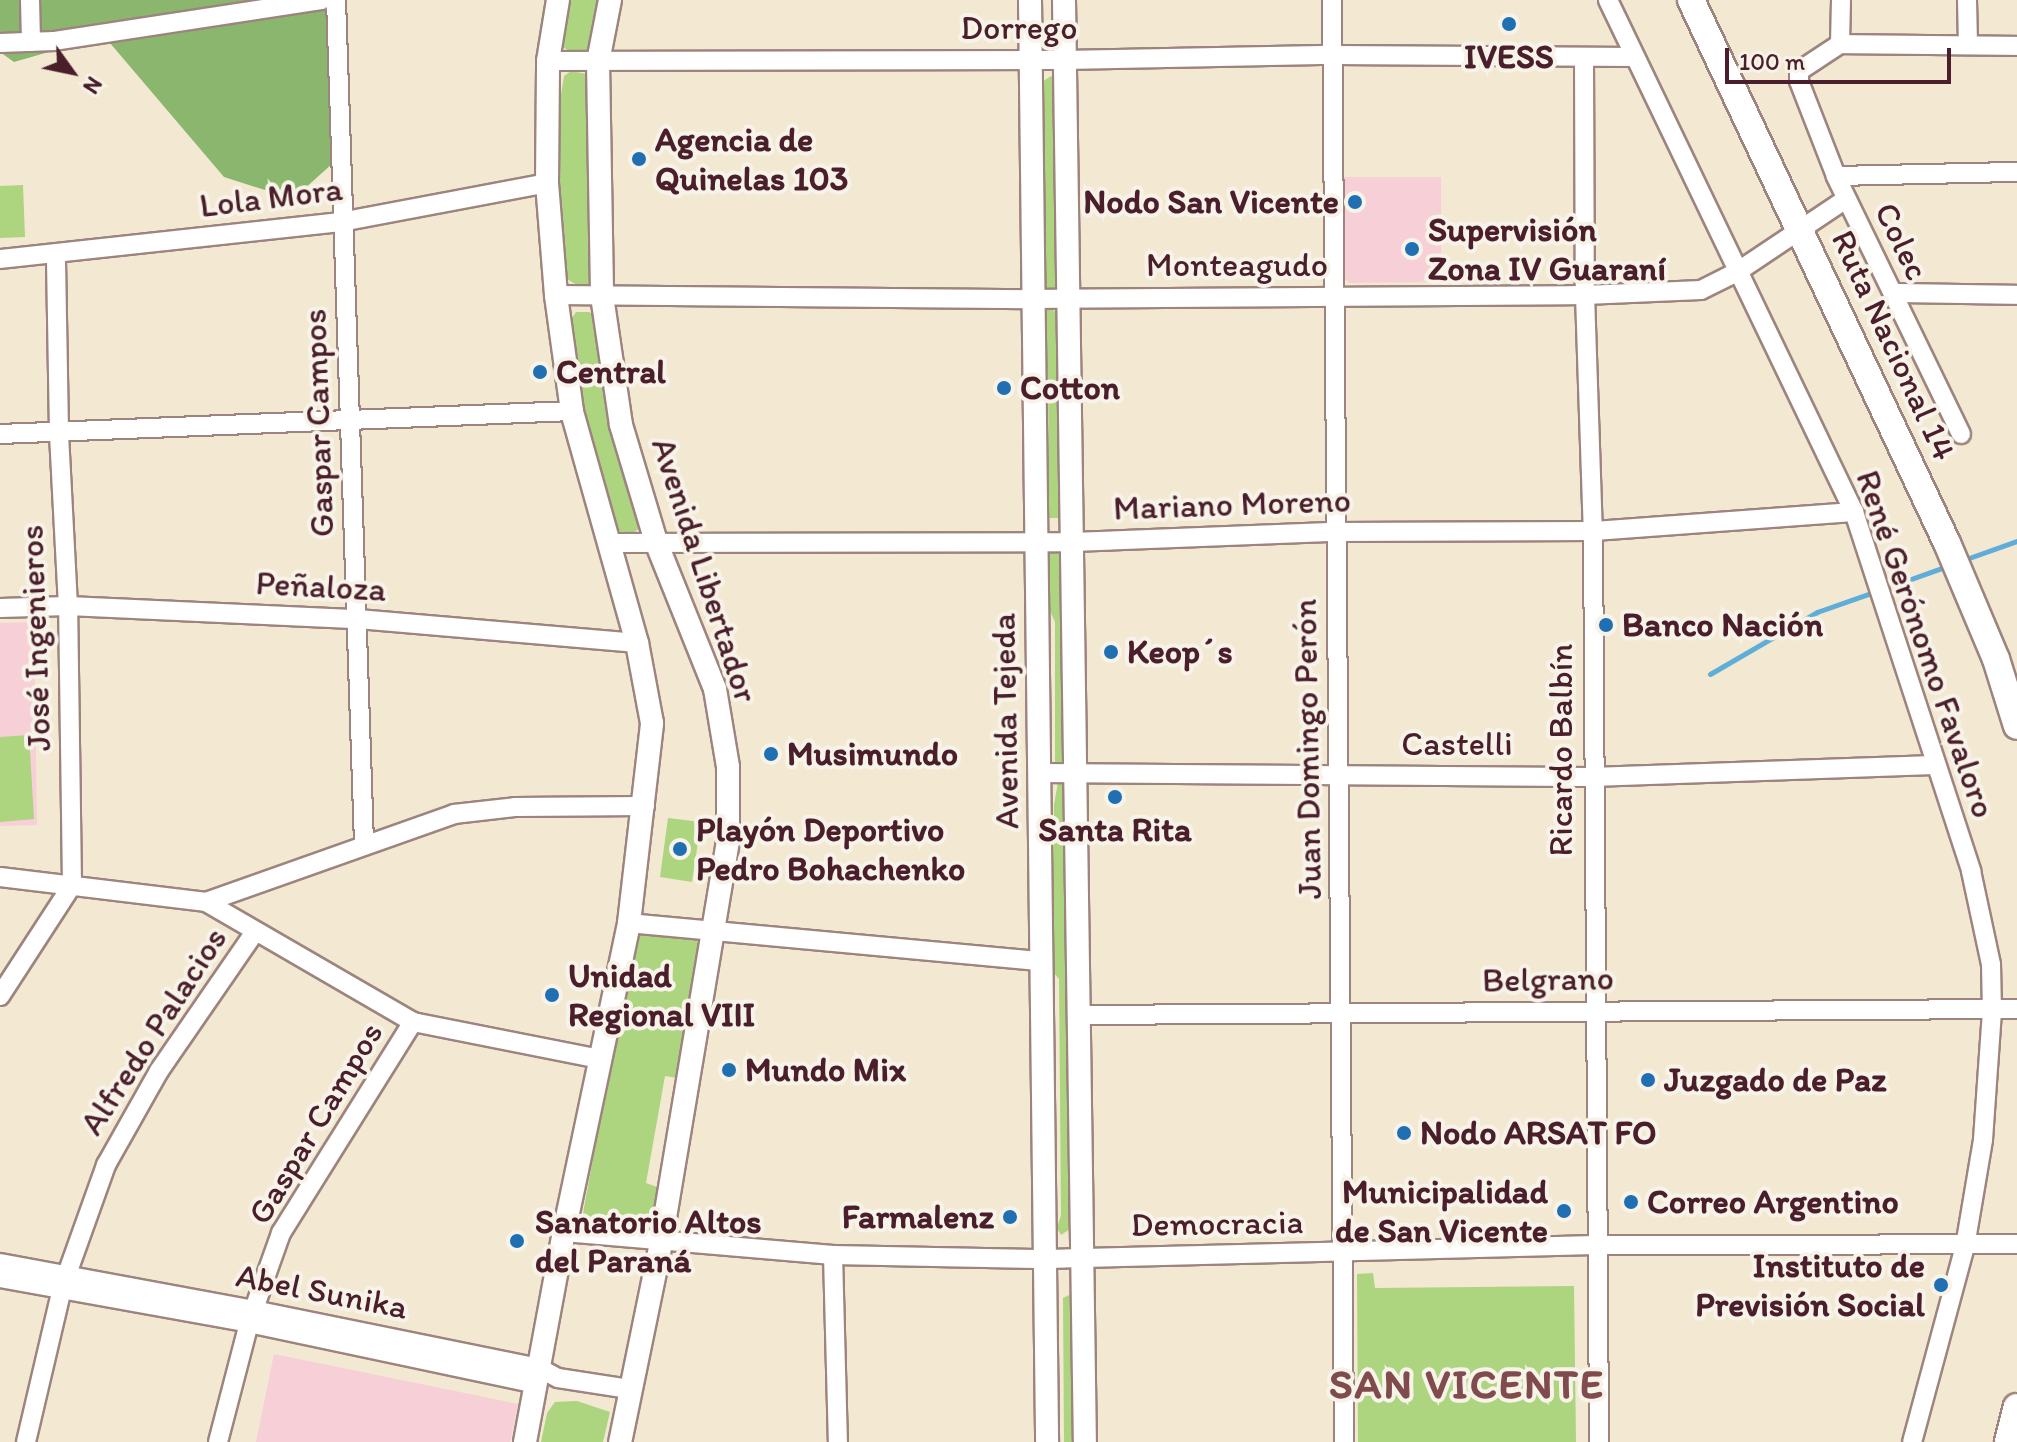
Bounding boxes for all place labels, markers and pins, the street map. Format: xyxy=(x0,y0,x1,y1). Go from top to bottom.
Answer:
marker: IVESS xyxy=(1500,15,1518,33)
place label: IVESS xyxy=(1464,37,1554,77)
place label: Agencia de Quinelas 103 xyxy=(655,119,848,198)
marker: Agencia de Quinelas 103 xyxy=(630,150,648,168)
place label: Nodo San Vicente xyxy=(1083,182,1339,222)
marker: Nodo San Vicente xyxy=(1346,193,1364,211)
place label: Supervisión Zona IV Guaraní xyxy=(1428,209,1666,288)
marker: Supervisión Zona IV Guaraní xyxy=(1403,240,1421,258)
place label: Central xyxy=(556,352,666,392)
marker: Central xyxy=(531,363,549,381)
place label: Cotton xyxy=(1020,368,1120,408)
marker: Cotton xyxy=(995,379,1013,397)
place label: Banco Nación xyxy=(1622,605,1822,645)
marker: Banco Nación xyxy=(1597,616,1615,634)
place label: Keop´s xyxy=(1127,632,1233,672)
marker: Keop´s xyxy=(1102,643,1120,661)
place label: Musimundo xyxy=(787,734,958,774)
marker: Musimundo xyxy=(762,745,780,763)
marker: Santa Rita xyxy=(1106,788,1124,806)
place label: Playón Deportivo Pedro Bohachenko xyxy=(696,809,965,888)
place label: Santa Rita xyxy=(1039,810,1191,850)
marker: Playón Deportivo Pedro Bohachenko xyxy=(671,840,689,858)
place label: Unidad Regional VIII xyxy=(568,955,755,1034)
marker: Unidad Regional VIII xyxy=(543,986,561,1004)
place label: Mundo Mix xyxy=(745,1050,905,1090)
place label: Juzgado de Paz xyxy=(1664,1060,1887,1100)
marker: Mundo Mix xyxy=(720,1061,738,1079)
marker: Juzgado de Paz xyxy=(1639,1071,1657,1089)
place label: Nodo ARSAT FO xyxy=(1420,1113,1656,1153)
marker: Nodo ARSAT FO xyxy=(1395,1124,1413,1142)
place label: Municipalidad de San Vicente xyxy=(1334,1171,1548,1250)
place label: Correo Argentino xyxy=(1647,1182,1899,1222)
marker: Correo Argentino xyxy=(1622,1193,1640,1211)
place label: Farmalenz xyxy=(842,1197,994,1237)
place label: Sanatorio Altos del Paraná xyxy=(535,1201,762,1280)
marker: Municipalidad de San Vicente xyxy=(1555,1202,1573,1220)
marker: Farmalenz xyxy=(1001,1208,1019,1226)
marker: Sanatorio Altos del Paraná xyxy=(506,1230,528,1252)
place label: Instituto de Previsión Social xyxy=(1695,1245,1925,1324)
marker: Instituto de Previsión Social xyxy=(1932,1276,1950,1294)

